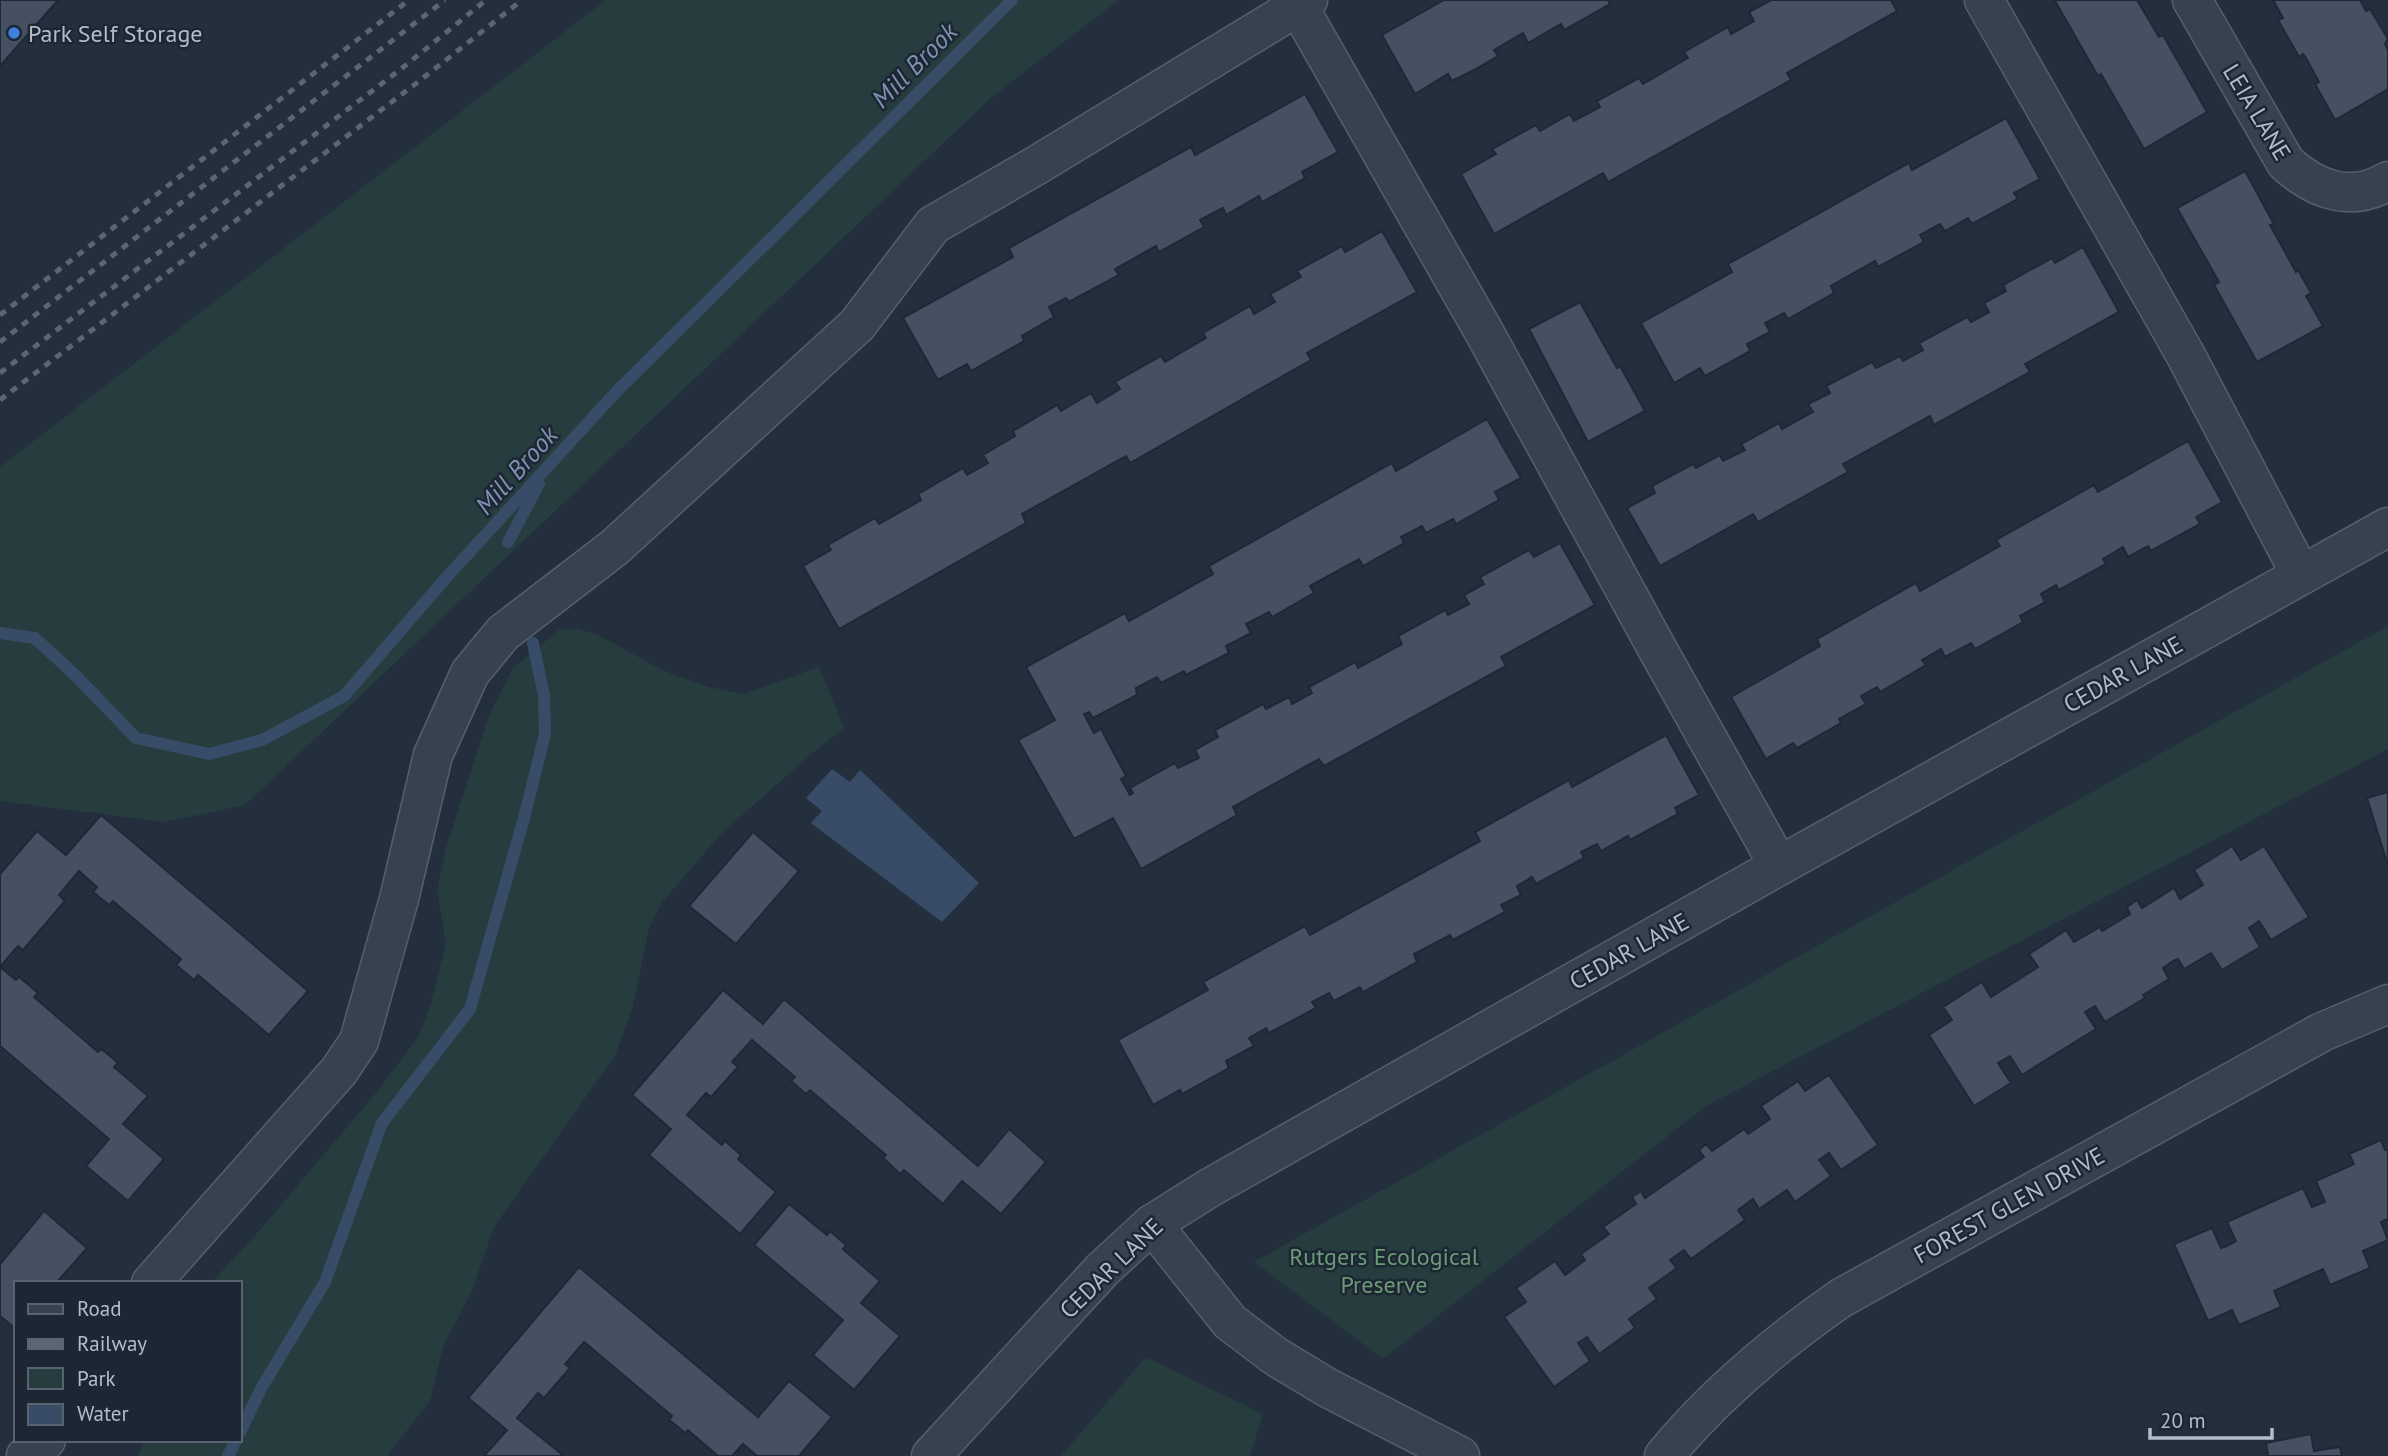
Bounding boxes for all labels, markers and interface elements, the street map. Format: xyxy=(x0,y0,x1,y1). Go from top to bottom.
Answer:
water label: Mill Brook xyxy=(864,14,965,115)
place label: Park Self Storage xyxy=(28,18,202,49)
marker: Park Self Storage xyxy=(6,25,22,41)
street label: LEIA LANE xyxy=(2216,58,2298,166)
water label: Mill Brook xyxy=(468,418,565,521)
street label: CEDAR LANE xyxy=(2058,628,2188,720)
street label: CEDAR LANE xyxy=(1564,905,1694,997)
street label: FOREST GLEN DRIVE xyxy=(1908,1140,2110,1270)
street label: CEDAR LANE xyxy=(1053,1211,1169,1325)
park label: Rutgers Ecological Preserve xyxy=(1289,1241,1479,1300)
legend xyxy=(14,1281,242,1442)
text: Road xyxy=(77,1295,121,1322)
text: Railway xyxy=(77,1330,147,1357)
text: Park xyxy=(77,1365,116,1392)
scale bar xyxy=(2150,1396,2272,1440)
text: Water xyxy=(77,1400,129,1427)
text: 20 m xyxy=(2160,1407,2206,1434)

